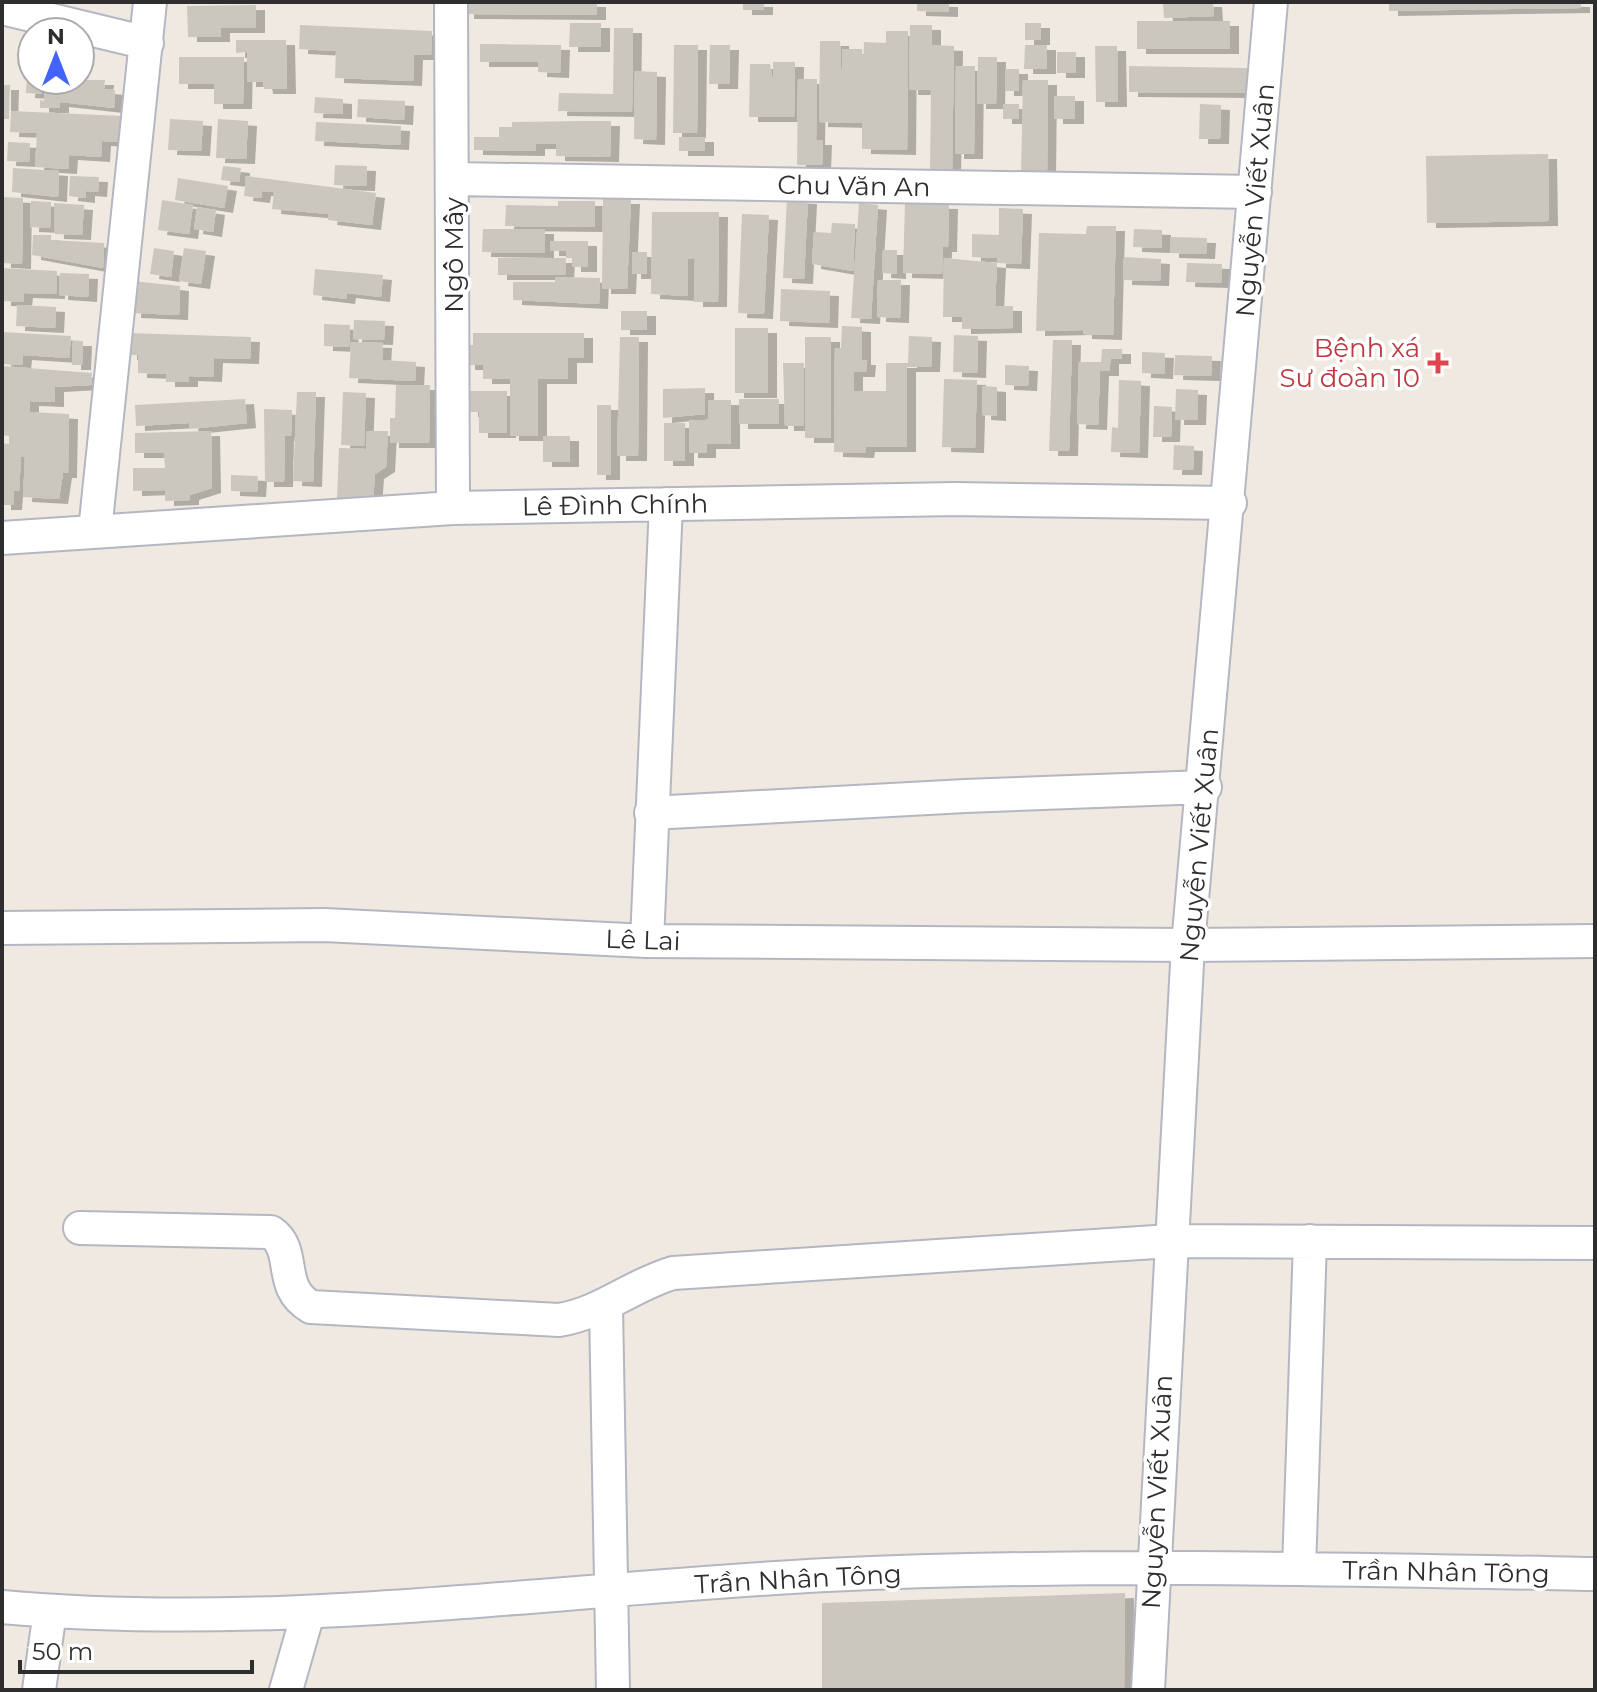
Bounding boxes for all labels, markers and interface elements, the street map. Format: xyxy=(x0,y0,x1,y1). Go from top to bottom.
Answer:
north arrow xyxy=(16,16,96,96)
text: N xyxy=(47,23,65,50)
street label: Nguyễn Viết Xuân xyxy=(1229,82,1281,318)
street label: Chu Văn An xyxy=(777,169,931,203)
street label: Ngô Mây xyxy=(438,196,470,313)
place label: Bệnh xá Sư đoàn 10 xyxy=(1279,332,1420,394)
marker: Bệnh xá Sư đoàn 10 xyxy=(1427,352,1449,374)
street label: Lê Đình Chính xyxy=(522,487,708,523)
street label: Nguyễn Viết Xuân xyxy=(1173,727,1225,963)
street label: Lê Lai xyxy=(605,923,681,957)
street label: Nguyễn Viết Xuân xyxy=(1135,1374,1179,1610)
street label: Trần Nhân Tông xyxy=(1342,1554,1550,1590)
street label: Trần Nhân Tông xyxy=(694,1558,902,1600)
scale bar xyxy=(20,1624,252,1674)
text: 50 m xyxy=(32,1637,93,1666)

